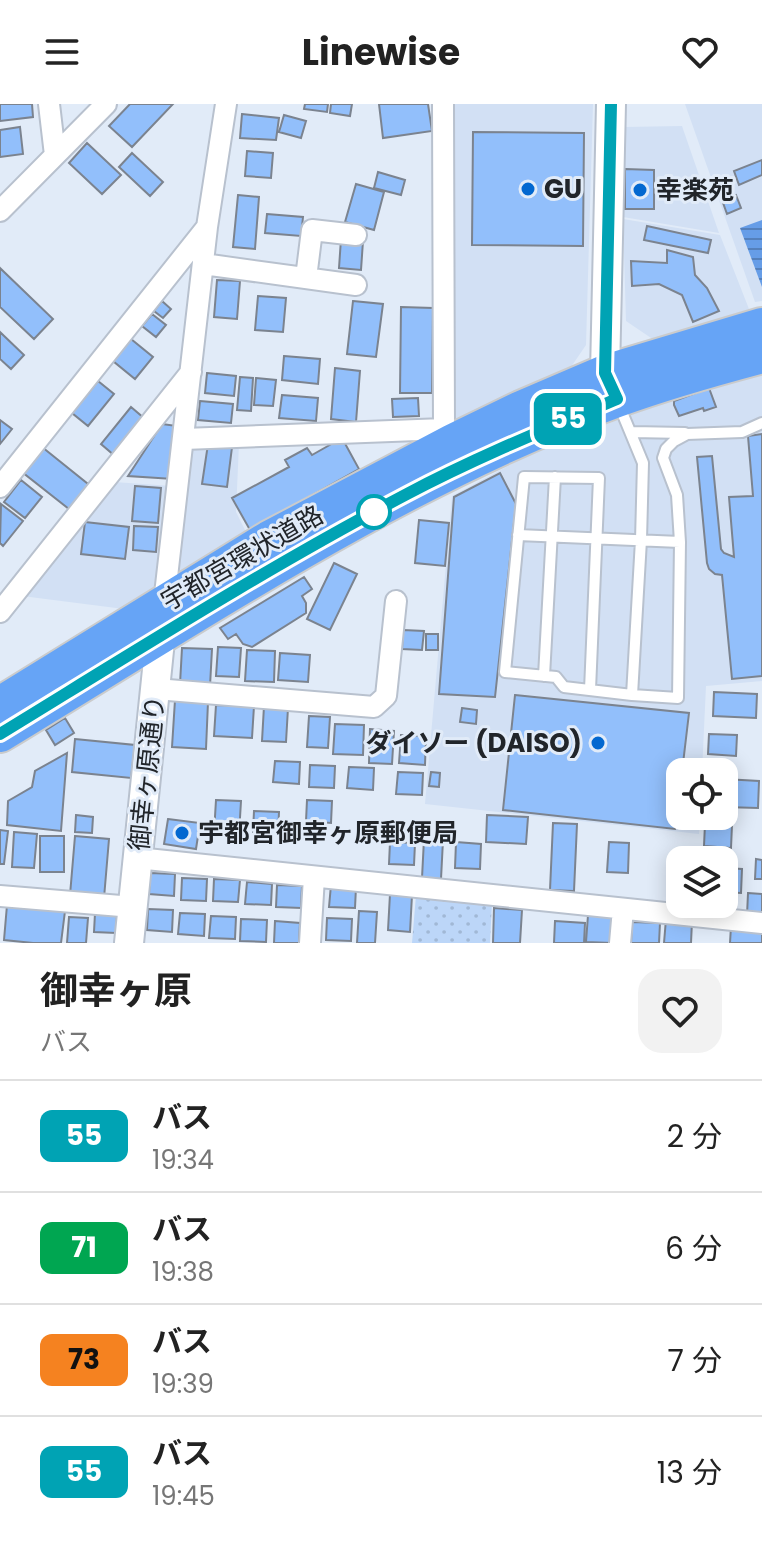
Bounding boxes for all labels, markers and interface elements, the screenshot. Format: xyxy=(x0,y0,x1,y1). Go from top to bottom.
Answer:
text: Linewise xyxy=(302,27,460,78)
icon: menu xyxy=(40,30,84,74)
icon: heart xyxy=(678,30,722,74)
place label: GU xyxy=(544,171,582,207)
place label: 幸楽苑 xyxy=(656,172,734,208)
marker: GU xyxy=(519,180,537,198)
marker: 幸楽苑 xyxy=(631,181,649,199)
line badge: 55 xyxy=(532,393,604,445)
text: 55 xyxy=(550,399,586,438)
unlabelled marker xyxy=(357,495,391,529)
street label: 宇都宮環状道路 xyxy=(154,497,330,619)
street label: 御幸ヶ原通り xyxy=(121,694,173,852)
place label: ダイソー (DAISO) xyxy=(366,725,582,761)
marker: ダイソー (DAISO) xyxy=(589,734,607,752)
map controls xyxy=(666,758,738,918)
button: locate xyxy=(666,758,738,830)
place label: 宇都宮御幸ヶ原郵便局 xyxy=(198,815,458,851)
marker: 宇都宮御幸ヶ原郵便局 xyxy=(173,824,191,842)
button: layers xyxy=(666,846,738,918)
text: 御幸ヶ原 xyxy=(40,964,192,1017)
button: heart xyxy=(638,969,722,1053)
text: バス xyxy=(40,1024,92,1060)
text: バス xyxy=(152,1096,212,1139)
text: 2 分 xyxy=(667,1115,722,1158)
text: 55 xyxy=(66,1116,102,1155)
text: 19:34 xyxy=(152,1142,214,1178)
text: バス xyxy=(152,1208,212,1251)
text: 6 分 xyxy=(665,1227,722,1270)
text: 71 xyxy=(71,1228,97,1267)
text: 19:38 xyxy=(152,1254,214,1290)
text: バス xyxy=(152,1320,212,1363)
text: 7 分 xyxy=(668,1339,722,1382)
text: 73 xyxy=(68,1340,100,1379)
text: 19:39 xyxy=(152,1366,214,1402)
text: バス xyxy=(152,1432,212,1475)
text: 13 分 xyxy=(657,1451,722,1494)
text: 55 xyxy=(66,1452,102,1491)
text: 19:45 xyxy=(152,1478,215,1514)

